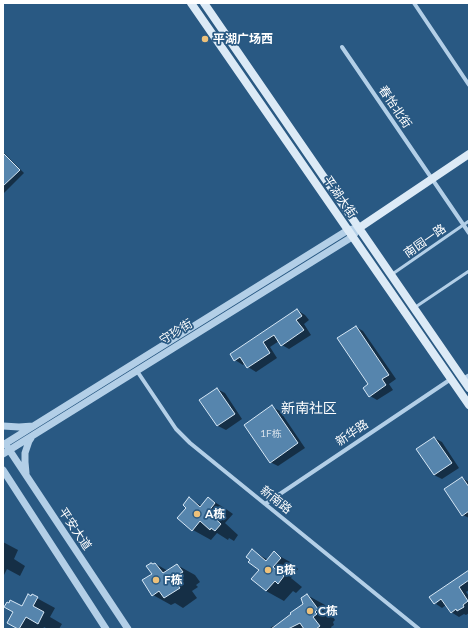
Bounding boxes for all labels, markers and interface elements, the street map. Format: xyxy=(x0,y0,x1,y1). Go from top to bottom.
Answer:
place label: 平湖广场西 xyxy=(213,32,273,46)
marker: 平湖广场西 xyxy=(200,34,210,44)
street label: 春怡北街 xyxy=(376,83,414,131)
street label: 平湖大街 xyxy=(320,173,360,221)
street label: 南园一路 xyxy=(401,221,449,261)
street label: 守珍街 xyxy=(157,316,195,348)
district label: 新南社区 xyxy=(281,400,337,416)
street label: 新华路 xyxy=(333,417,371,449)
house number: 1F栋 xyxy=(260,428,282,440)
street label: 新南路 xyxy=(257,483,295,517)
street label: 平安大道 xyxy=(56,505,94,553)
place label: A栋 xyxy=(205,507,225,521)
marker: A栋 xyxy=(192,509,202,519)
place label: B栋 xyxy=(276,563,296,577)
marker: B栋 xyxy=(263,565,273,575)
place label: F栋 xyxy=(164,573,183,587)
marker: F栋 xyxy=(151,575,161,585)
place label: C栋 xyxy=(318,604,338,618)
marker: C栋 xyxy=(305,606,315,616)

